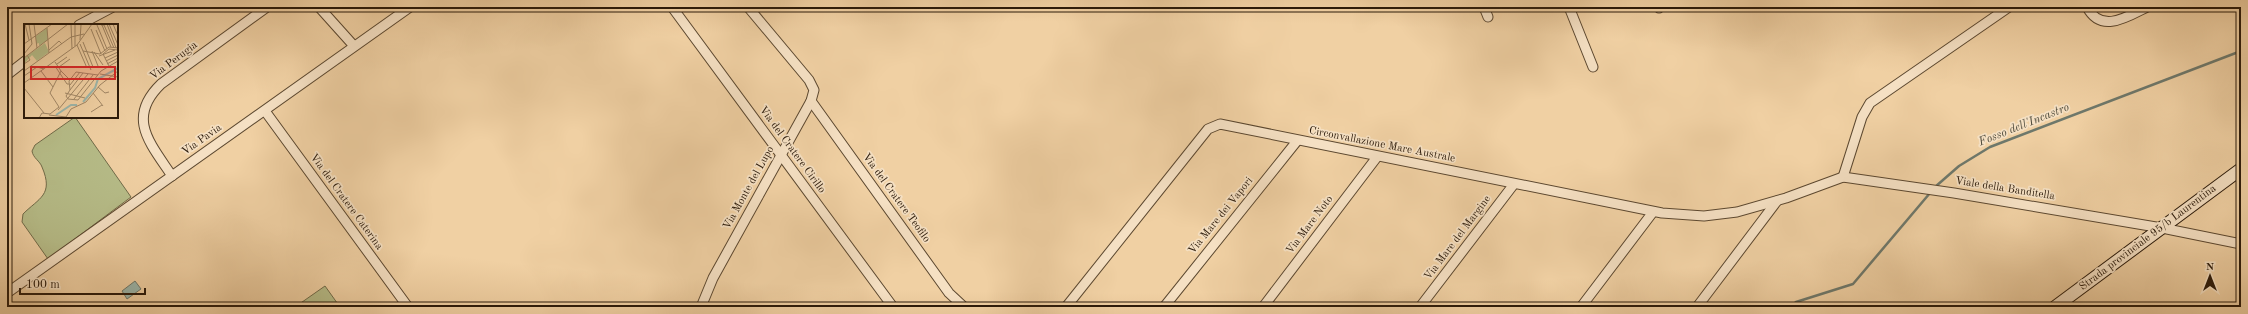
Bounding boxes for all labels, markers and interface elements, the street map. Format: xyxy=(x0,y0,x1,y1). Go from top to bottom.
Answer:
inset map xyxy=(24,24,118,118)
street label: Via Perugia xyxy=(148,39,200,82)
water label: Fosso dell'Incastro xyxy=(1976,101,2071,149)
street label: Via del Cratere Cirillo xyxy=(757,105,827,195)
street label: Via Pavia xyxy=(180,122,224,158)
street label: Circonvallazione Mare Australe xyxy=(1308,125,1456,165)
street label: Via Monte del Lupo xyxy=(722,145,776,231)
street label: Via del Cratere Teofilo xyxy=(860,151,932,245)
street label: Via del Cratere Caterina xyxy=(308,152,385,253)
street label: Via Mare dei Vapori xyxy=(1187,175,1255,257)
street label: Viale della Banditella xyxy=(1954,176,2056,202)
street label: Strada provinciale 95/b Laurentina xyxy=(2078,183,2219,293)
street label: Via Mare Noto xyxy=(1285,194,1335,256)
street label: Via Mare del Margine xyxy=(1423,194,1493,282)
north arrow xyxy=(2190,256,2230,296)
text: N xyxy=(2206,262,2215,273)
scale bar xyxy=(20,270,145,296)
text: 100 m xyxy=(26,279,60,291)

